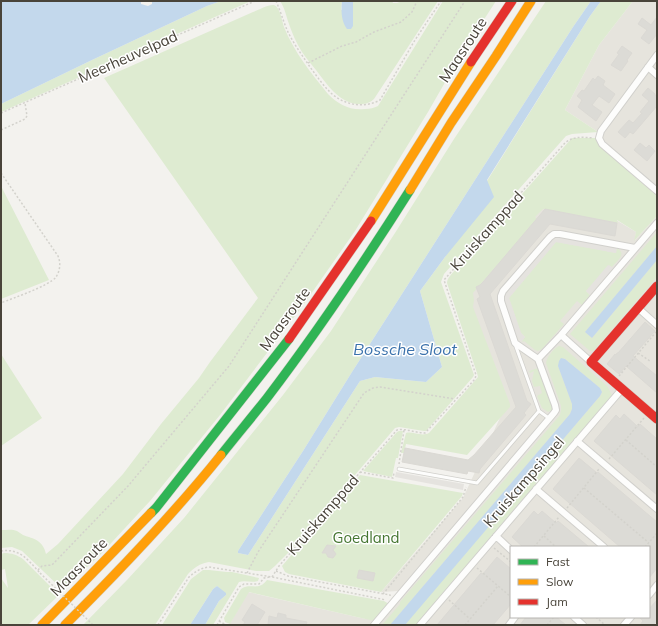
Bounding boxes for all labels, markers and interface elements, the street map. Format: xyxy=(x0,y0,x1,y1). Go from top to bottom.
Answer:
street label: Maasroute xyxy=(434,13,491,86)
street label: Meerheuvelpad xyxy=(75,26,180,87)
street label: Kruiskamppad xyxy=(446,187,527,274)
street label: Maasroute xyxy=(255,283,314,354)
water label: Bossche Sloot xyxy=(353,339,457,359)
street label: Kruiskampsingel xyxy=(479,432,568,531)
street label: Kruiskamppad xyxy=(283,471,363,559)
park label: Goedland xyxy=(332,528,400,547)
street label: Maasroute xyxy=(46,533,111,600)
legend xyxy=(510,546,650,618)
text: Fast xyxy=(546,554,570,569)
text: Slow xyxy=(546,574,574,589)
text: Jam xyxy=(546,594,568,609)

